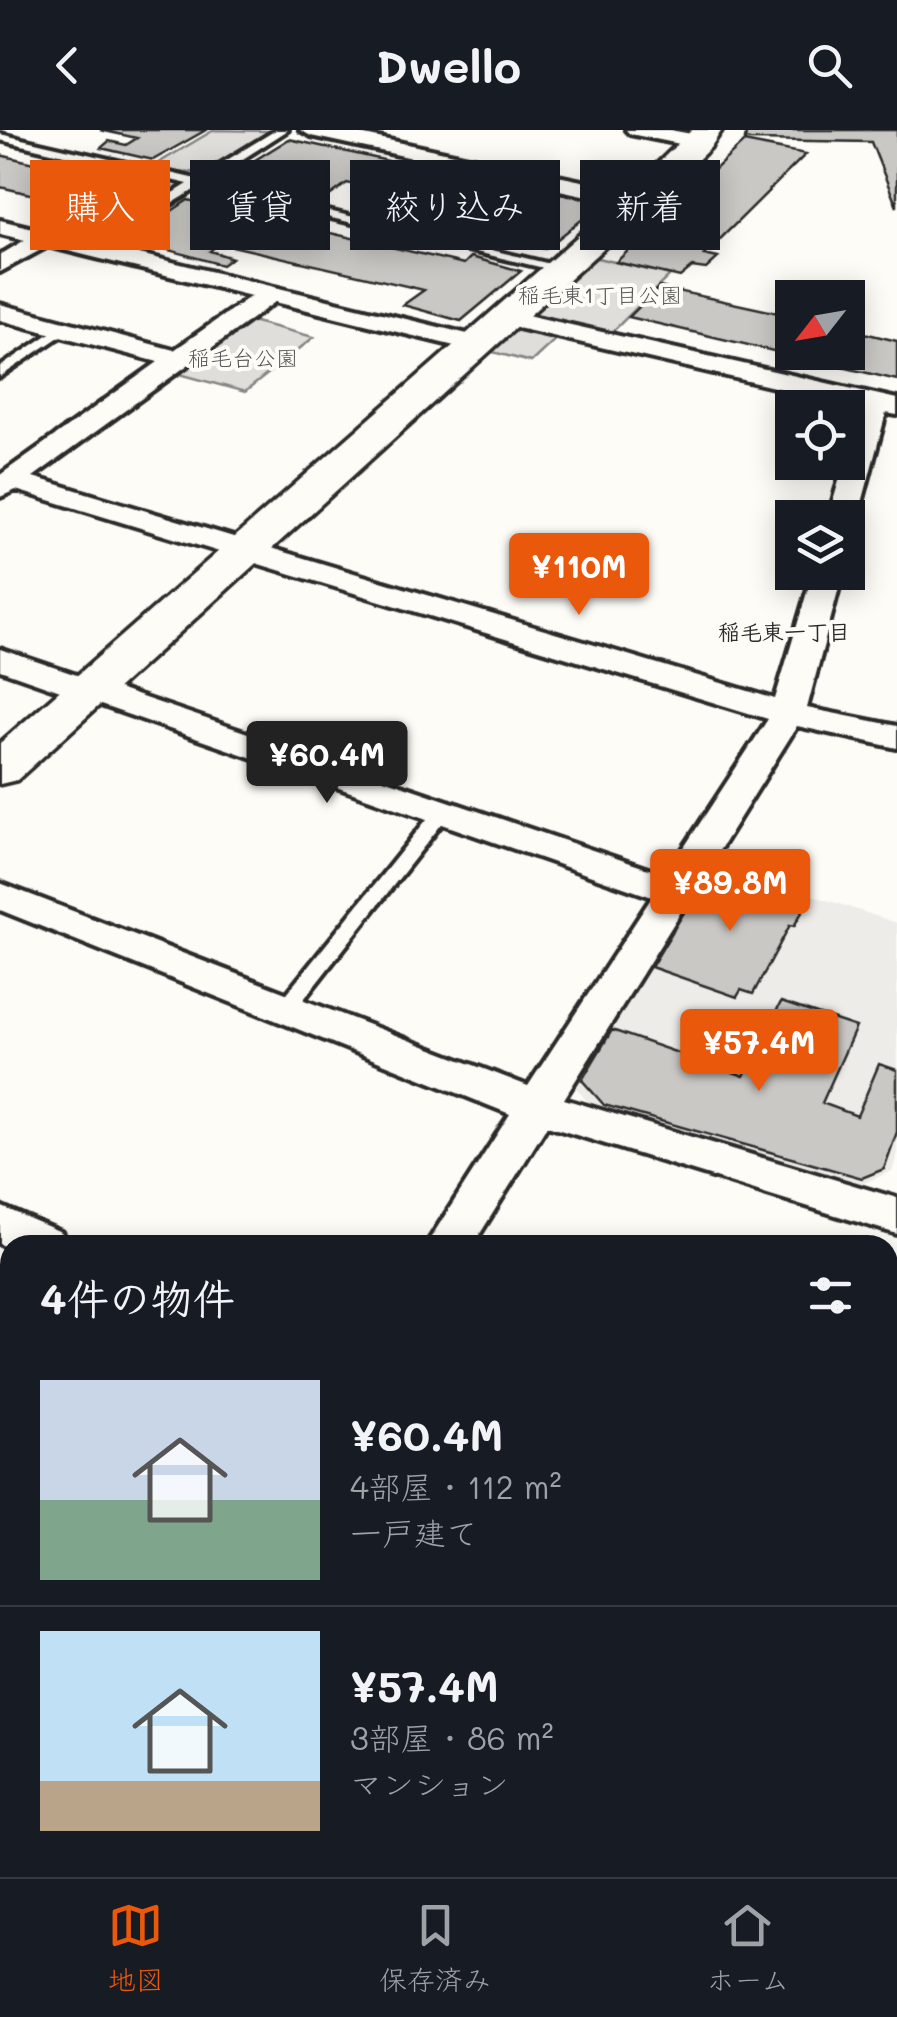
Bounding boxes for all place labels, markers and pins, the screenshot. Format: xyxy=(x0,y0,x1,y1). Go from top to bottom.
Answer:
pin: ¥110M xyxy=(509,533,649,618)
pin: ¥60.4M xyxy=(246,721,408,806)
pin: ¥89.8M xyxy=(649,849,811,934)
pin: ¥57.4M xyxy=(678,1009,840,1094)

